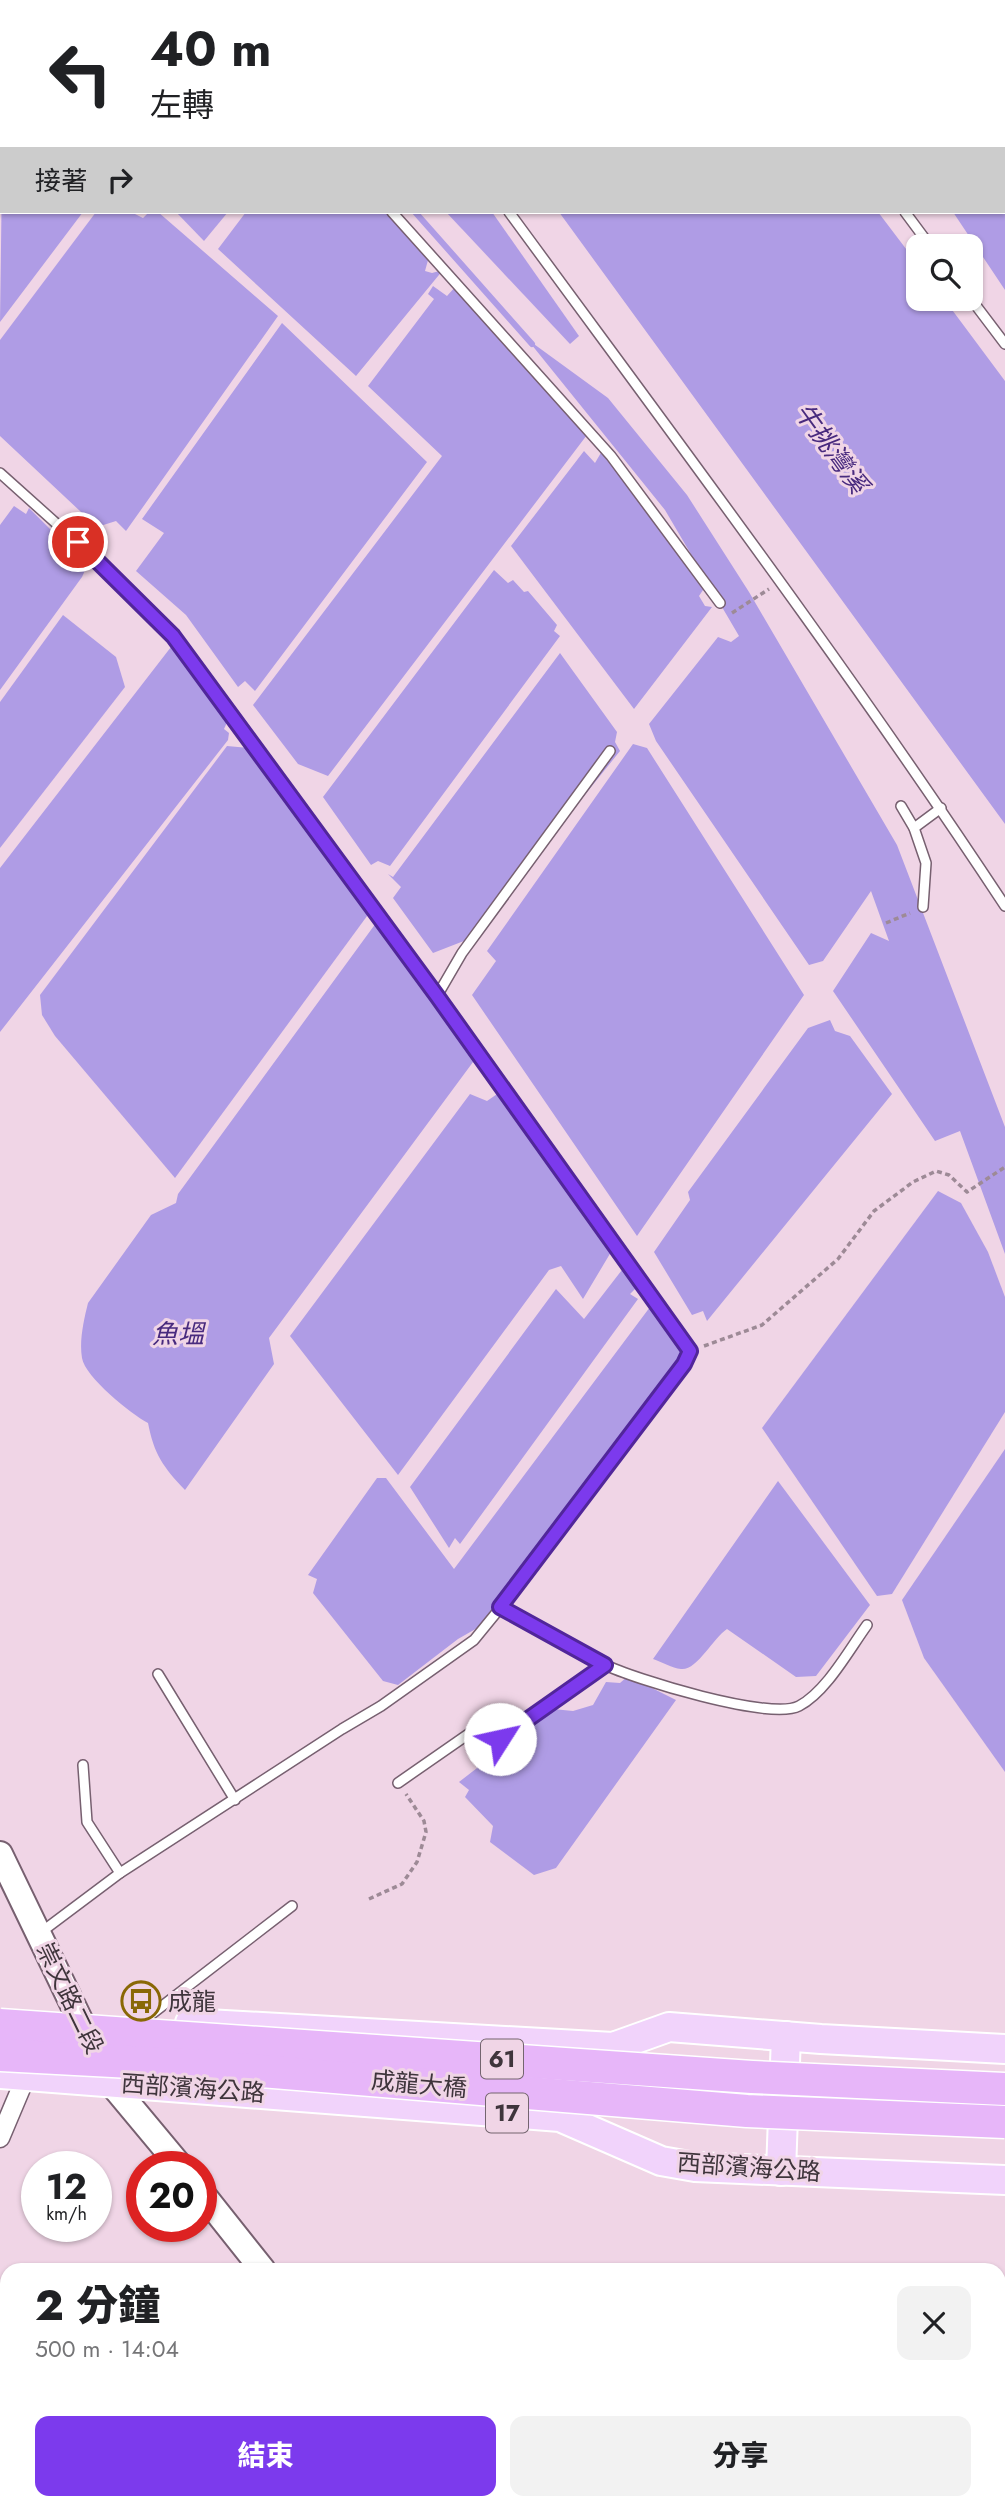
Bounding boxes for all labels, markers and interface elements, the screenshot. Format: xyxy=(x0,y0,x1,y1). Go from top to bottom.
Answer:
text: 40 m xyxy=(150,14,272,84)
icon: left xyxy=(35,28,126,119)
text: 左轉 xyxy=(150,82,214,128)
icon: right xyxy=(101,161,139,199)
text: 接著 xyxy=(35,162,87,200)
map controls xyxy=(906,234,983,311)
button: search xyxy=(906,234,983,311)
water label: 牛挑灣溪 xyxy=(785,395,879,504)
pin xyxy=(48,512,108,572)
icon: arrive xyxy=(59,523,97,561)
water label: 魚塭 xyxy=(152,1315,207,1353)
position arrow xyxy=(463,1702,537,1776)
street label: 崇文路二段 xyxy=(28,1936,112,2060)
bus stop icon: 成龍 xyxy=(120,1980,162,2022)
place label: 成龍 xyxy=(168,1984,216,2019)
road number: 61 xyxy=(481,2040,523,2078)
street label: 成龍大橋 xyxy=(370,2062,468,2106)
street label: 西部濱海公路 xyxy=(120,2066,266,2110)
road number: 17 xyxy=(486,2094,528,2132)
street label: 西部濱海公路 xyxy=(676,2145,822,2189)
speed limit sign: 20 xyxy=(126,2151,217,2242)
text: 12 xyxy=(46,2162,87,2212)
text: km/h xyxy=(46,2201,87,2227)
text: 2 分鐘 xyxy=(35,2275,160,2336)
button: close xyxy=(897,2286,971,2360)
text: 500 m · 14:04 xyxy=(35,2332,179,2366)
button: 結束 xyxy=(35,2416,496,2496)
button: 分享 xyxy=(510,2416,971,2496)

